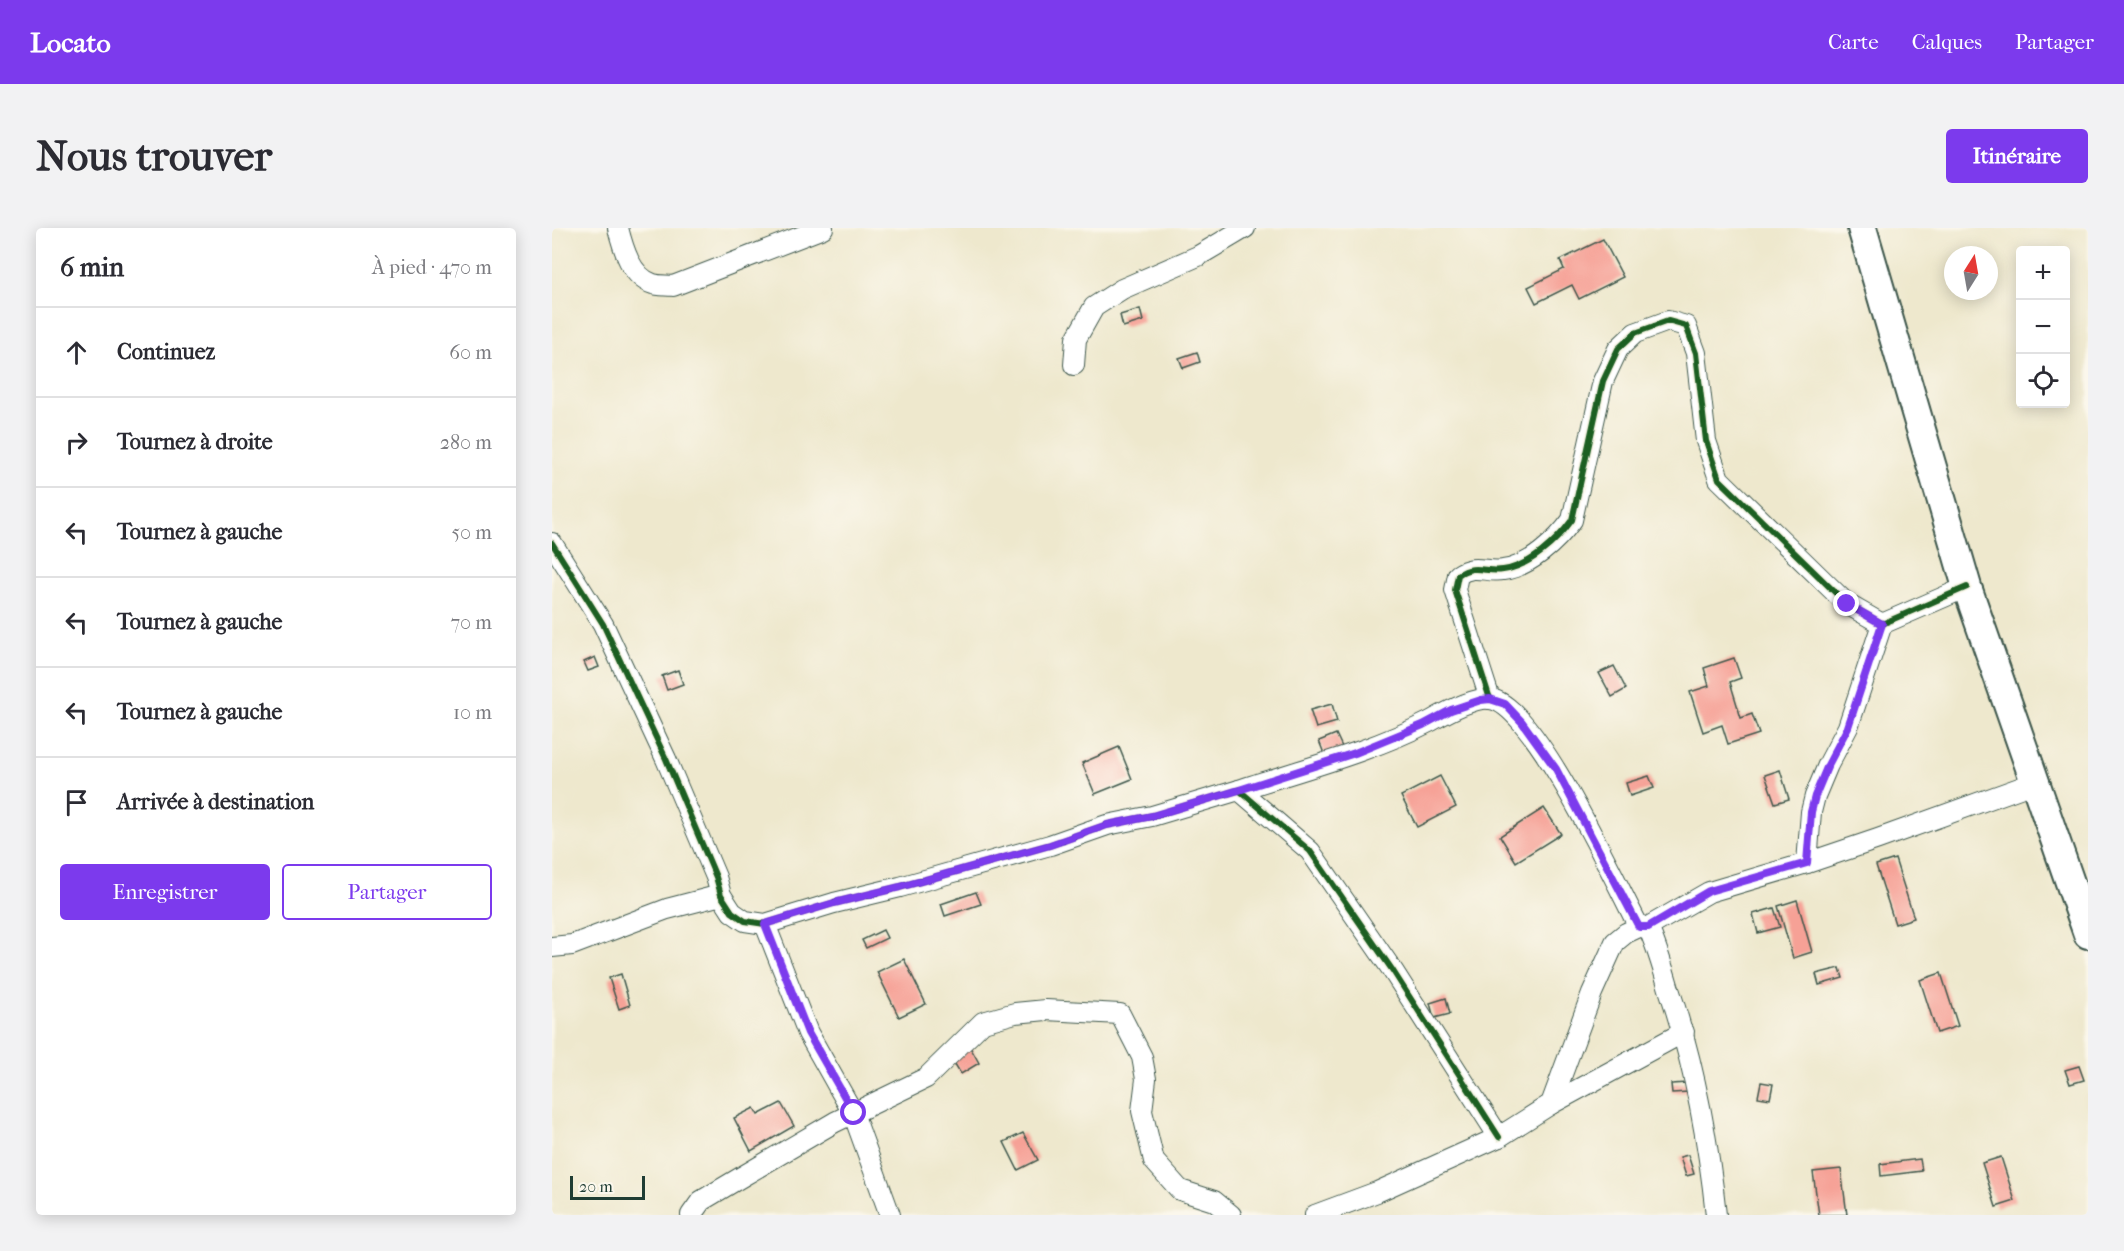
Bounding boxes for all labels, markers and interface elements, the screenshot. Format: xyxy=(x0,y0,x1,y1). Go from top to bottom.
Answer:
text: Locato xyxy=(30,26,111,59)
text: Carte xyxy=(1828,30,1879,54)
text: Calques xyxy=(1912,30,1982,54)
text: Partager xyxy=(2015,30,2094,54)
button: Itinéraire xyxy=(1946,129,2088,183)
text: Nous trouver xyxy=(36,132,272,181)
north arrow xyxy=(1944,246,1998,300)
map controls xyxy=(2016,246,2070,408)
button: + xyxy=(2016,246,2070,300)
text: 6 min xyxy=(60,252,124,283)
text: À pied · 470 m xyxy=(372,256,492,279)
button: − xyxy=(2016,300,2070,354)
icon: ahead xyxy=(60,336,93,369)
text: Continuez xyxy=(117,339,215,365)
text: 60 m xyxy=(449,341,492,364)
button: locate xyxy=(2016,354,2070,408)
icon: right xyxy=(60,426,93,459)
text: Tournez à droite xyxy=(117,429,273,455)
text: 280 m xyxy=(440,431,492,454)
icon: left xyxy=(60,516,93,549)
text: Tournez à gauche xyxy=(117,519,282,545)
text: 50 m xyxy=(451,521,492,544)
route end xyxy=(1833,590,1859,616)
icon: left xyxy=(60,606,93,639)
text: Tournez à gauche xyxy=(117,609,282,635)
text: 70 m xyxy=(450,611,492,634)
icon: left xyxy=(60,696,93,729)
text: Tournez à gauche xyxy=(117,699,282,725)
text: 10 m xyxy=(453,701,492,724)
icon: arrive xyxy=(60,786,93,819)
text: Arrivée à destination xyxy=(117,789,314,815)
button: Enregistrer xyxy=(60,864,270,920)
button: Partager xyxy=(282,864,492,920)
route start xyxy=(840,1099,866,1125)
scale bar xyxy=(570,1173,645,1200)
text: 20 m xyxy=(579,1177,613,1196)

